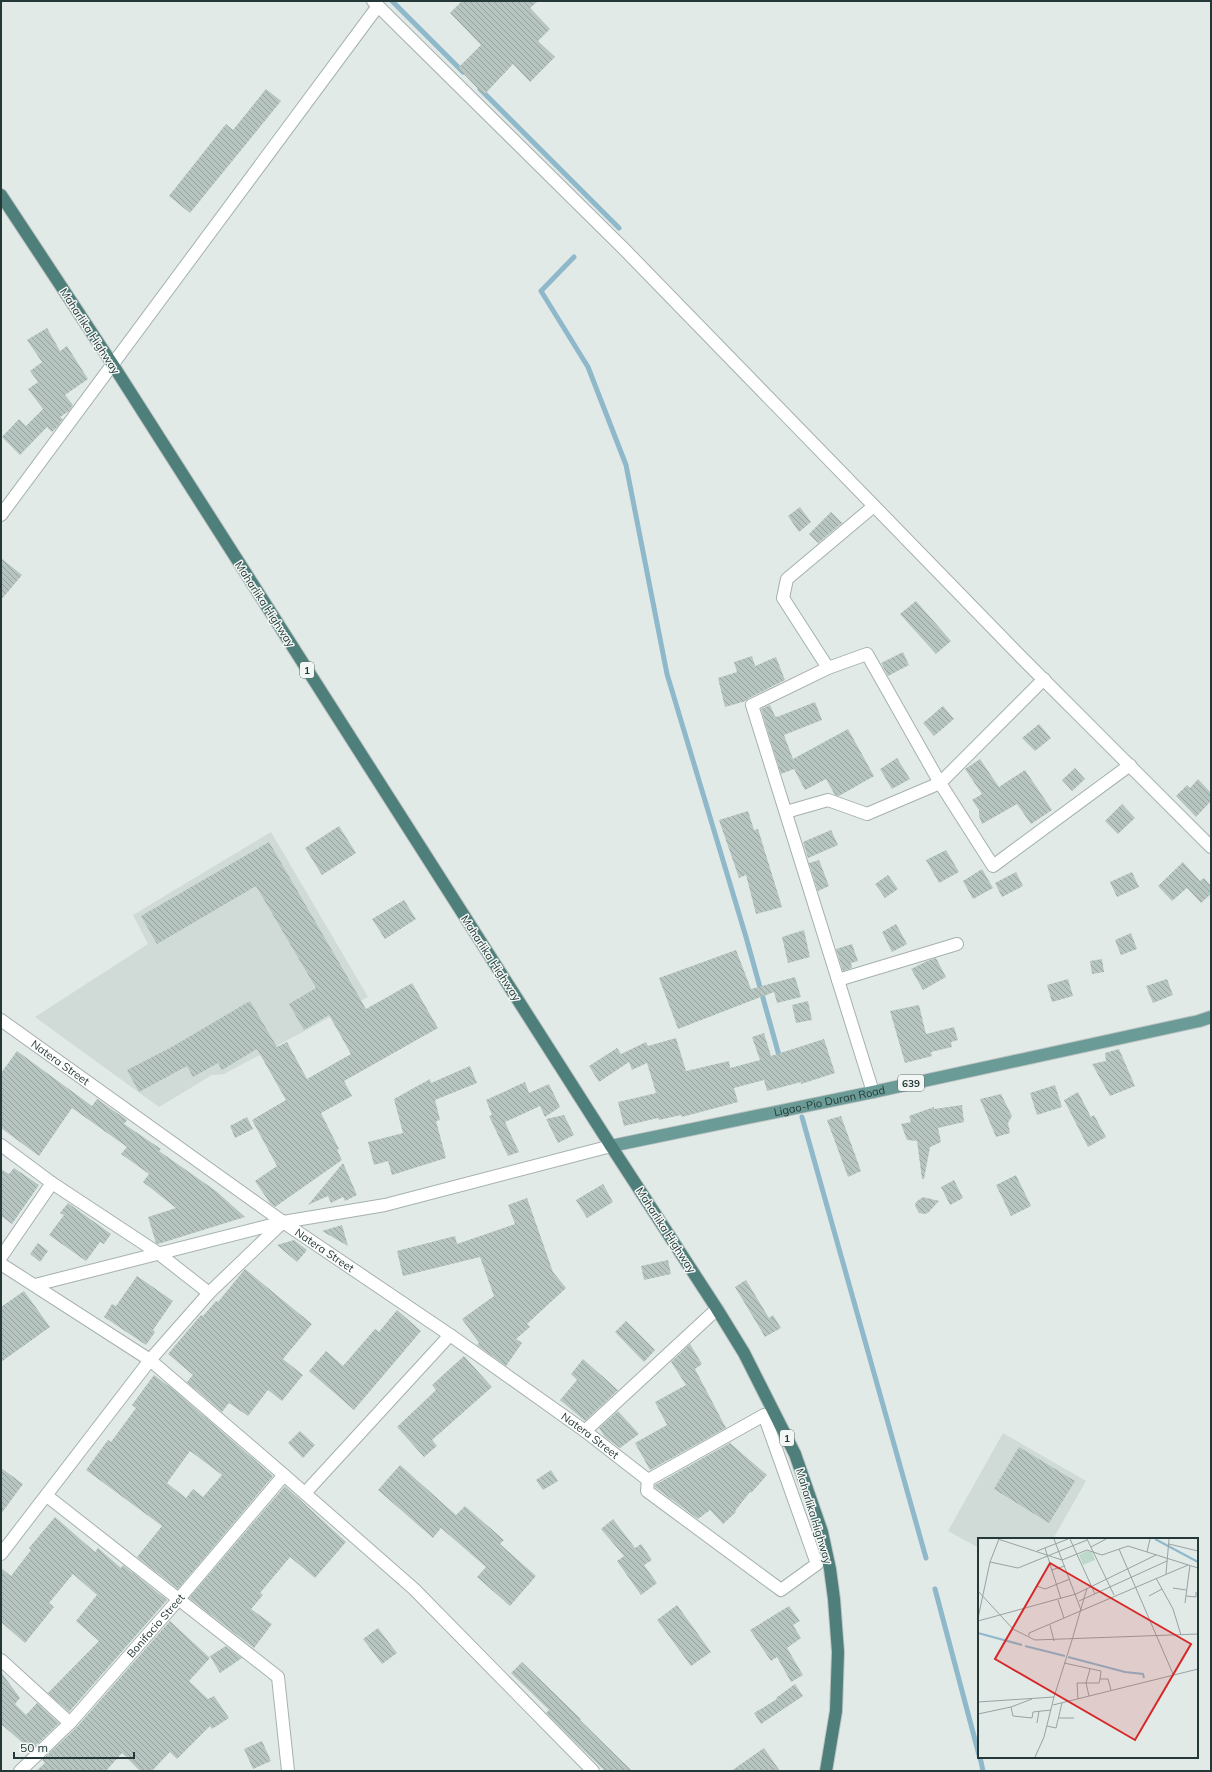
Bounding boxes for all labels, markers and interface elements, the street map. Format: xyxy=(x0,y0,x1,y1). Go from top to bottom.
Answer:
street label: Maharlika Highway xyxy=(57,286,123,377)
street label: Maharlika Highway xyxy=(232,559,298,650)
road number: 1 xyxy=(300,662,314,678)
street label: Maharlika Highway xyxy=(458,913,524,1004)
street label: Natera Street xyxy=(28,1037,92,1088)
road number: 639 xyxy=(898,1075,924,1091)
street label: Ligao-Pio Duran Road xyxy=(772,1083,886,1119)
street label: Maharlika Highway xyxy=(633,1185,699,1276)
street label: Natera Street xyxy=(292,1225,357,1275)
street label: Natera Street xyxy=(559,1409,622,1462)
road number: 1 xyxy=(780,1430,794,1446)
street label: Maharlika Highway xyxy=(793,1466,835,1566)
inset map xyxy=(978,1538,1198,1758)
street label: Bonifacio Street xyxy=(124,1590,188,1661)
scale bar xyxy=(14,1734,134,1760)
text: 50 m xyxy=(20,1740,48,1755)

